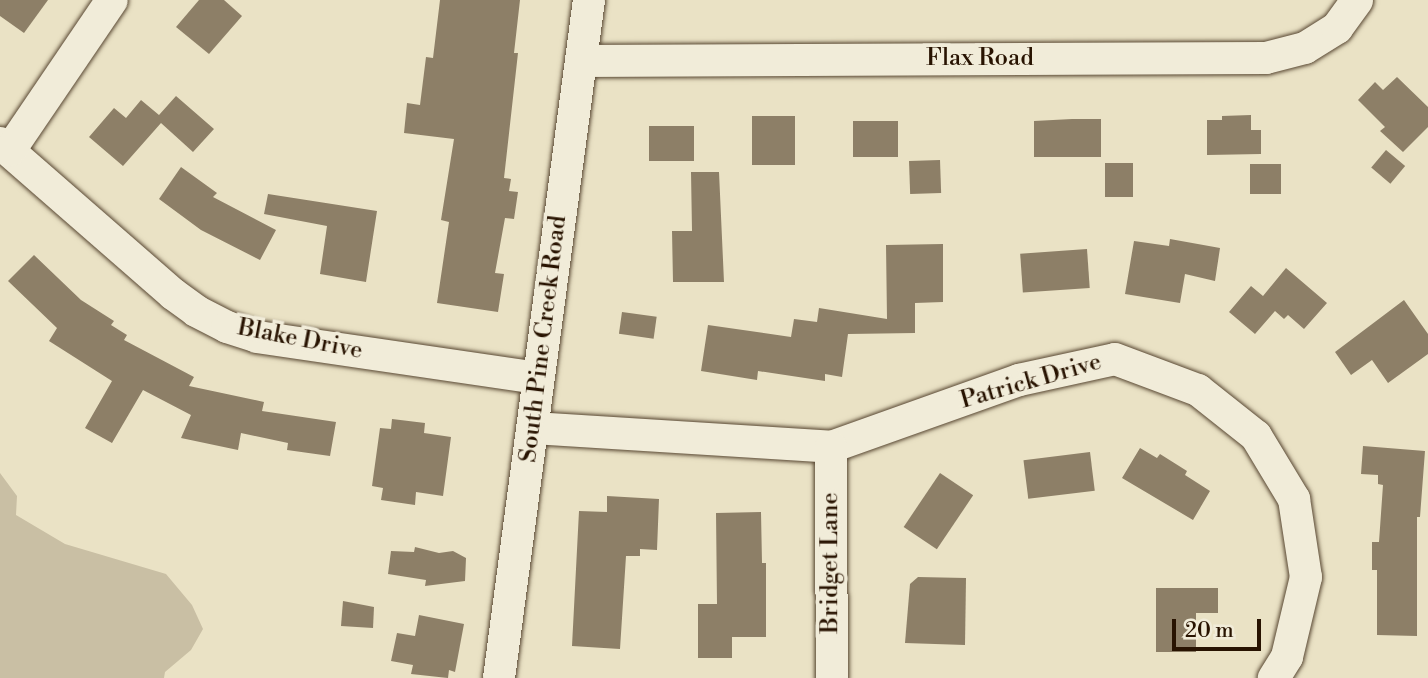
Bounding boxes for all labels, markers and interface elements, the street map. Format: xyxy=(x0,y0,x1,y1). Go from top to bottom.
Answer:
street label: Flax Road xyxy=(926,45,1034,73)
street label: South Pine Creek Road xyxy=(515,214,573,464)
street label: Blake Drive xyxy=(235,314,365,366)
street label: Patrick Drive xyxy=(957,348,1105,416)
street label: Bridget Lane xyxy=(817,492,845,634)
scale bar xyxy=(1176,604,1265,648)
text: 20 m xyxy=(1185,618,1234,644)

